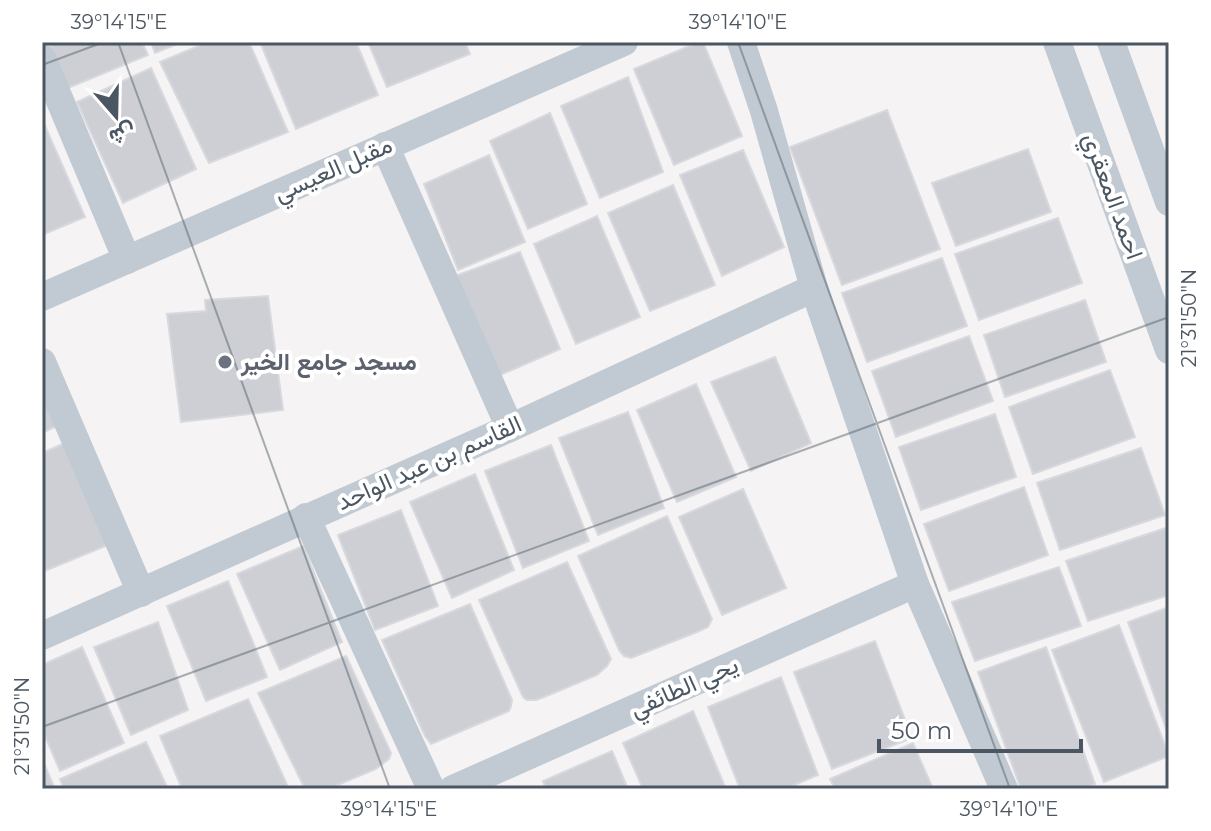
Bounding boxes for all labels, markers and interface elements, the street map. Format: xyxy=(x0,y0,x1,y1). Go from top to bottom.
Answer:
text: 39°14'15"E xyxy=(71,10,167,34)
text: 39°14'10"E xyxy=(688,10,788,34)
north arrow xyxy=(76,76,156,156)
text: ش xyxy=(106,117,140,152)
street label: احمد المعقري xyxy=(1072,129,1150,265)
street label: مقبل العيسي xyxy=(269,130,398,212)
text: 21°31'50"N xyxy=(1177,269,1201,367)
place label: مسجد جامع الخير xyxy=(240,347,417,379)
marker: مسجد جامع الخير xyxy=(216,353,234,371)
street label: القاسم بن عبد الواحد xyxy=(332,409,527,518)
street label: يحي الطائفي xyxy=(625,650,744,728)
text: 21°31'50"N xyxy=(10,677,34,775)
scale bar xyxy=(879,703,1081,753)
text: 50 m xyxy=(891,716,952,745)
text: 39°14'15"E xyxy=(341,797,437,821)
text: 39°14'10"E xyxy=(959,797,1059,821)

